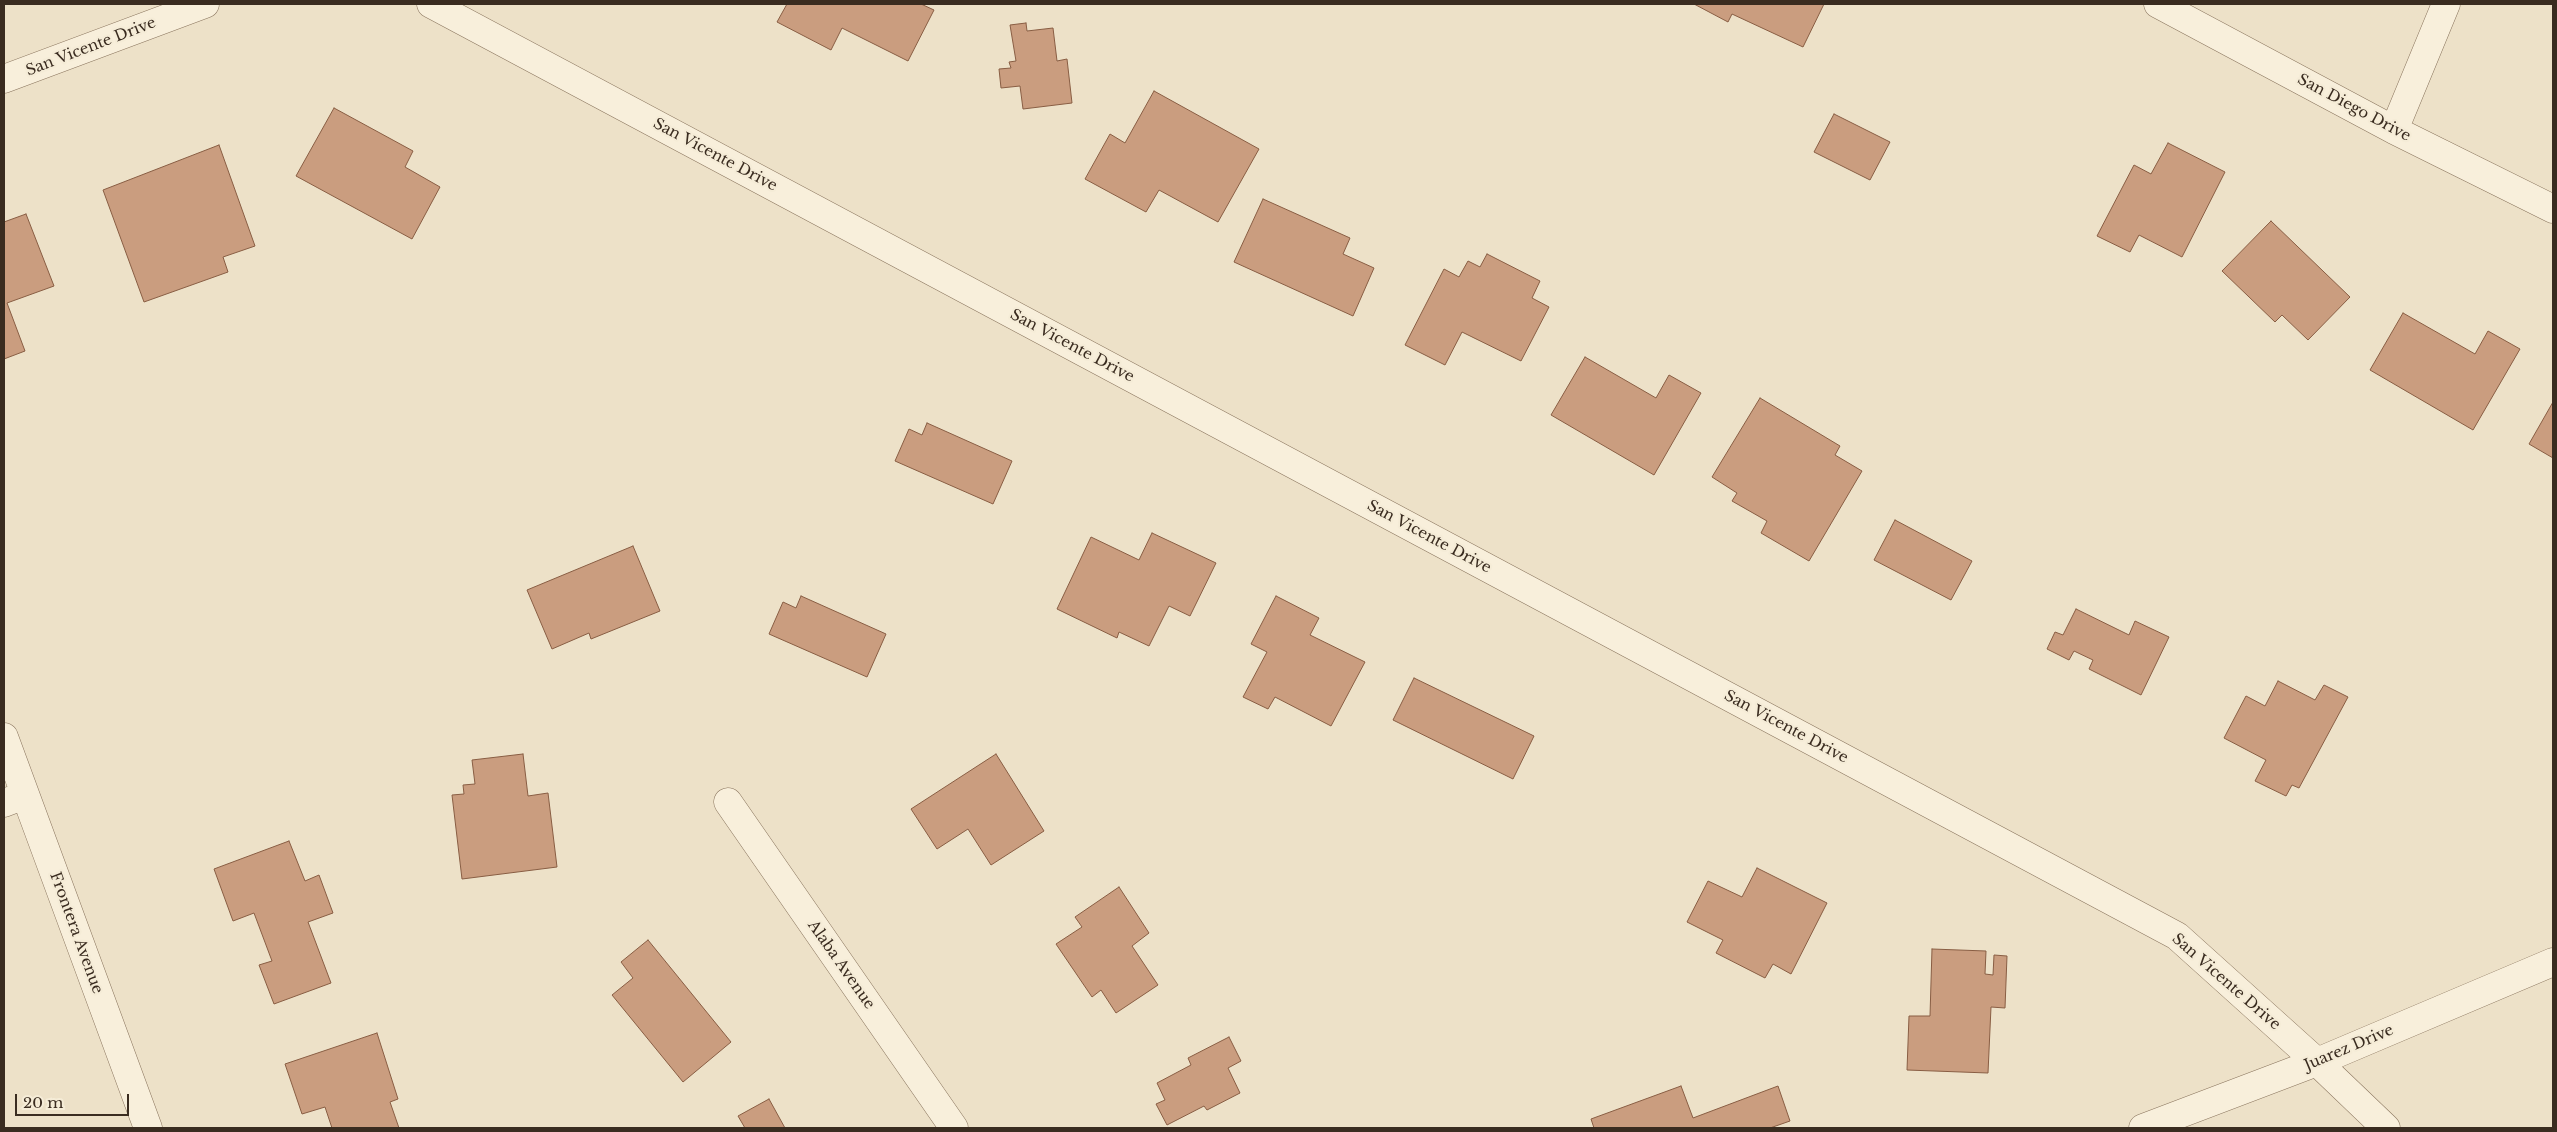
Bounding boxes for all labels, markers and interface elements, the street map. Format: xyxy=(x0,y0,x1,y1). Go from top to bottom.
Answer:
street label: San Vicente Drive xyxy=(23,14,159,80)
street label: San Diego Drive xyxy=(2294,71,2414,145)
street label: San Vicente Drive xyxy=(650,115,780,195)
street label: San Vicente Drive xyxy=(1007,306,1137,386)
street label: San Vicente Drive xyxy=(1364,497,1494,577)
street label: San Vicente Drive xyxy=(1721,687,1851,767)
street label: Frontera Avenue xyxy=(46,870,106,996)
street label: Alaba Avenue xyxy=(804,917,878,1013)
street label: San Vicente Drive xyxy=(2168,930,2284,1034)
street label: Juarez Drive xyxy=(2302,1021,2396,1075)
scale bar xyxy=(18,1084,131,1116)
text: 20 m xyxy=(23,1093,63,1112)

